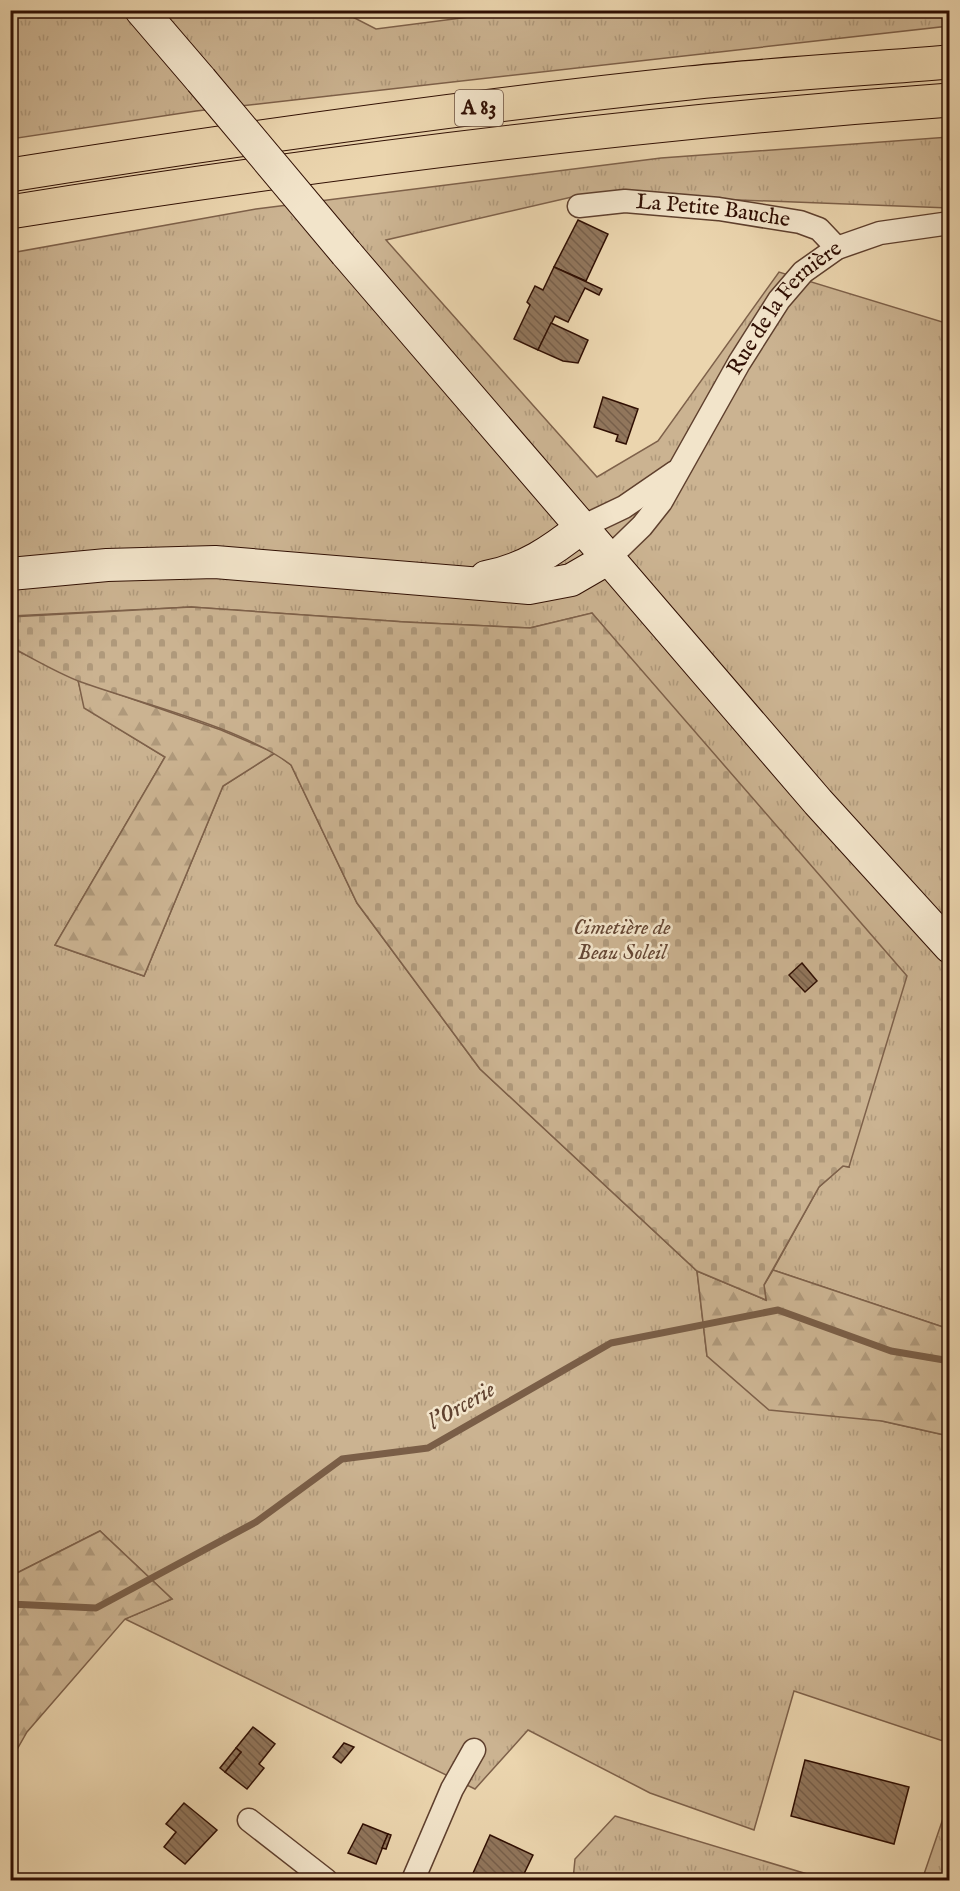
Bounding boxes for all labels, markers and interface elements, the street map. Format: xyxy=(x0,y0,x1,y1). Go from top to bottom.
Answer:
road number: A 83 xyxy=(455,90,503,126)
street label: La Petite Bauche xyxy=(635,188,792,234)
street label: Rue de la Fernière xyxy=(721,235,847,380)
park label: Cimetière de Beau Soleil xyxy=(573,914,671,967)
water label: l'Orcerie xyxy=(423,1374,501,1438)

